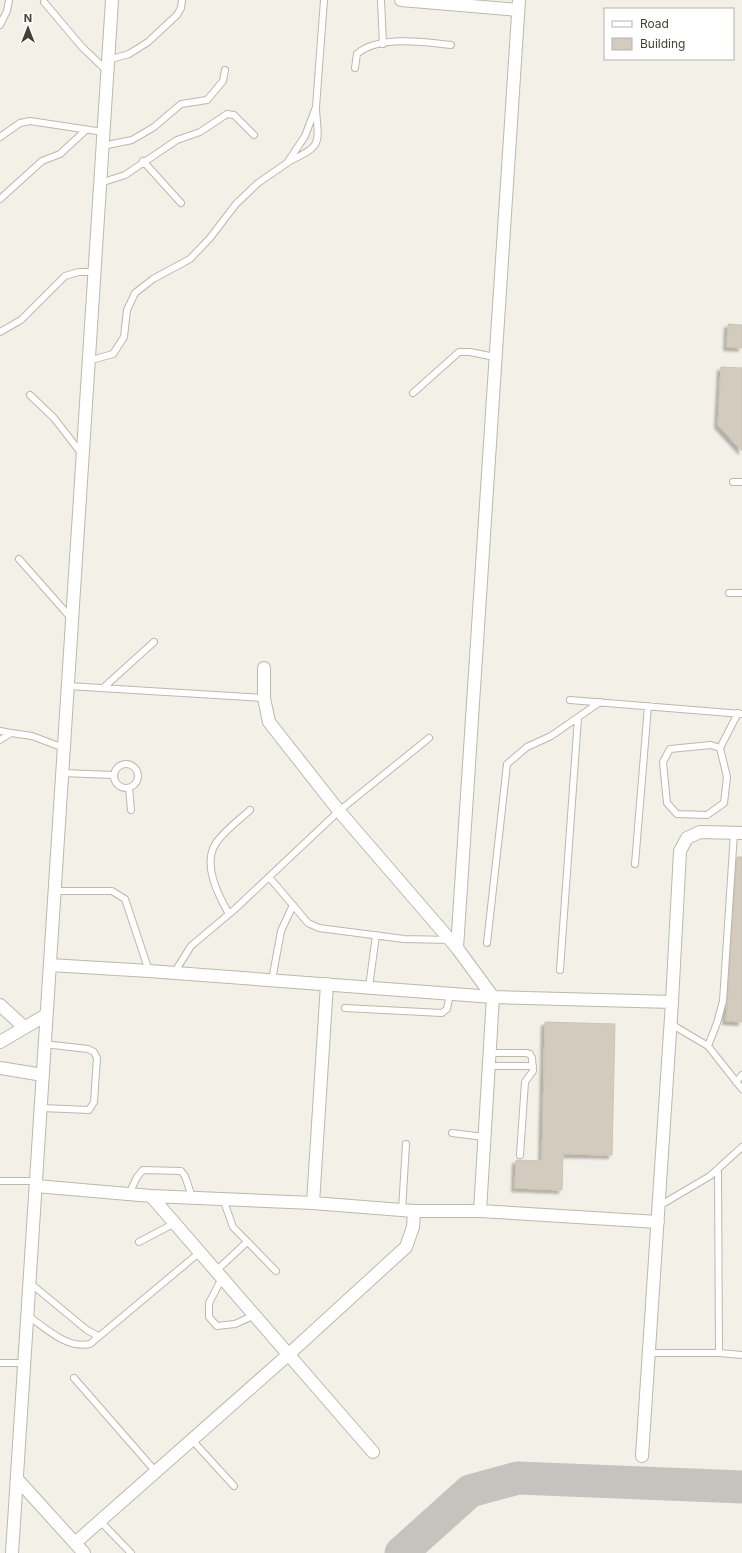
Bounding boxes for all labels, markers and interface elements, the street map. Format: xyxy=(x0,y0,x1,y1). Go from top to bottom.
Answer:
north arrow xyxy=(8,8,48,48)
legend xyxy=(604,8,734,60)
text: N xyxy=(24,11,32,25)
text: Road xyxy=(640,16,669,31)
text: Building xyxy=(640,36,685,51)

